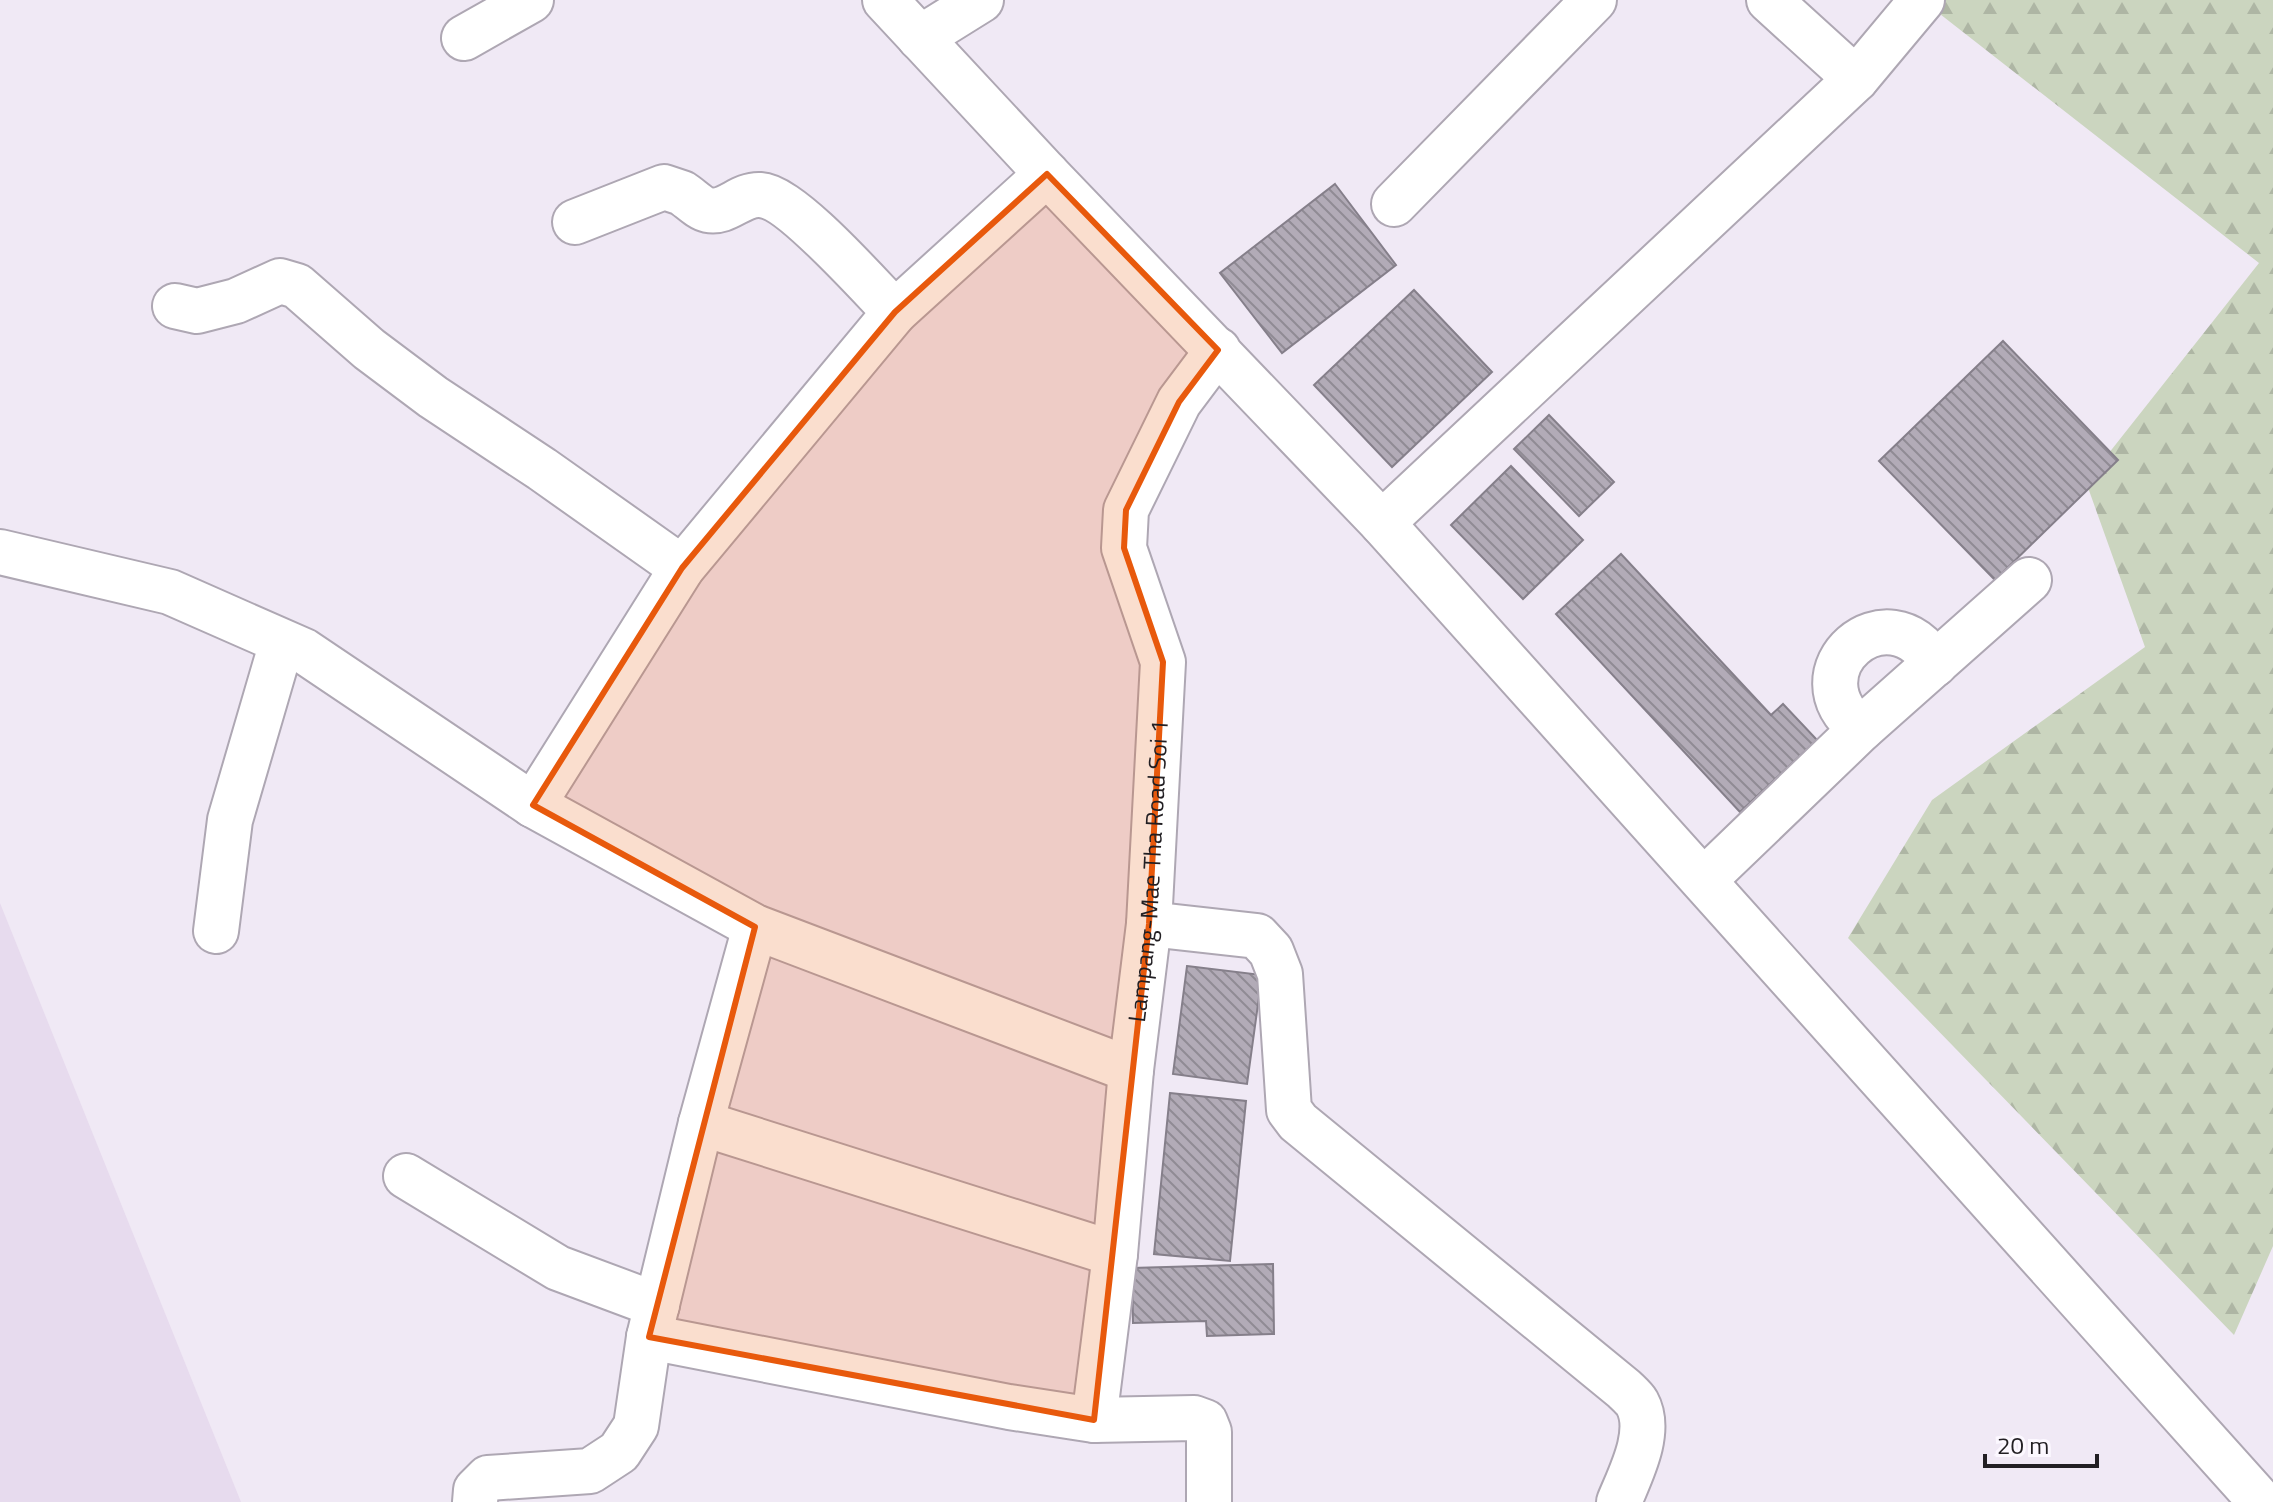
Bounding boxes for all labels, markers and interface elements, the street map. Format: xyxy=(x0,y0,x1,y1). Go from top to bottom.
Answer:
street label: Lampang-Mae Tha Road Soi 1 xyxy=(1118,719,1177,1024)
scale bar xyxy=(1985,1418,2097,1468)
text: 20 m xyxy=(1997,1427,2049,1463)

